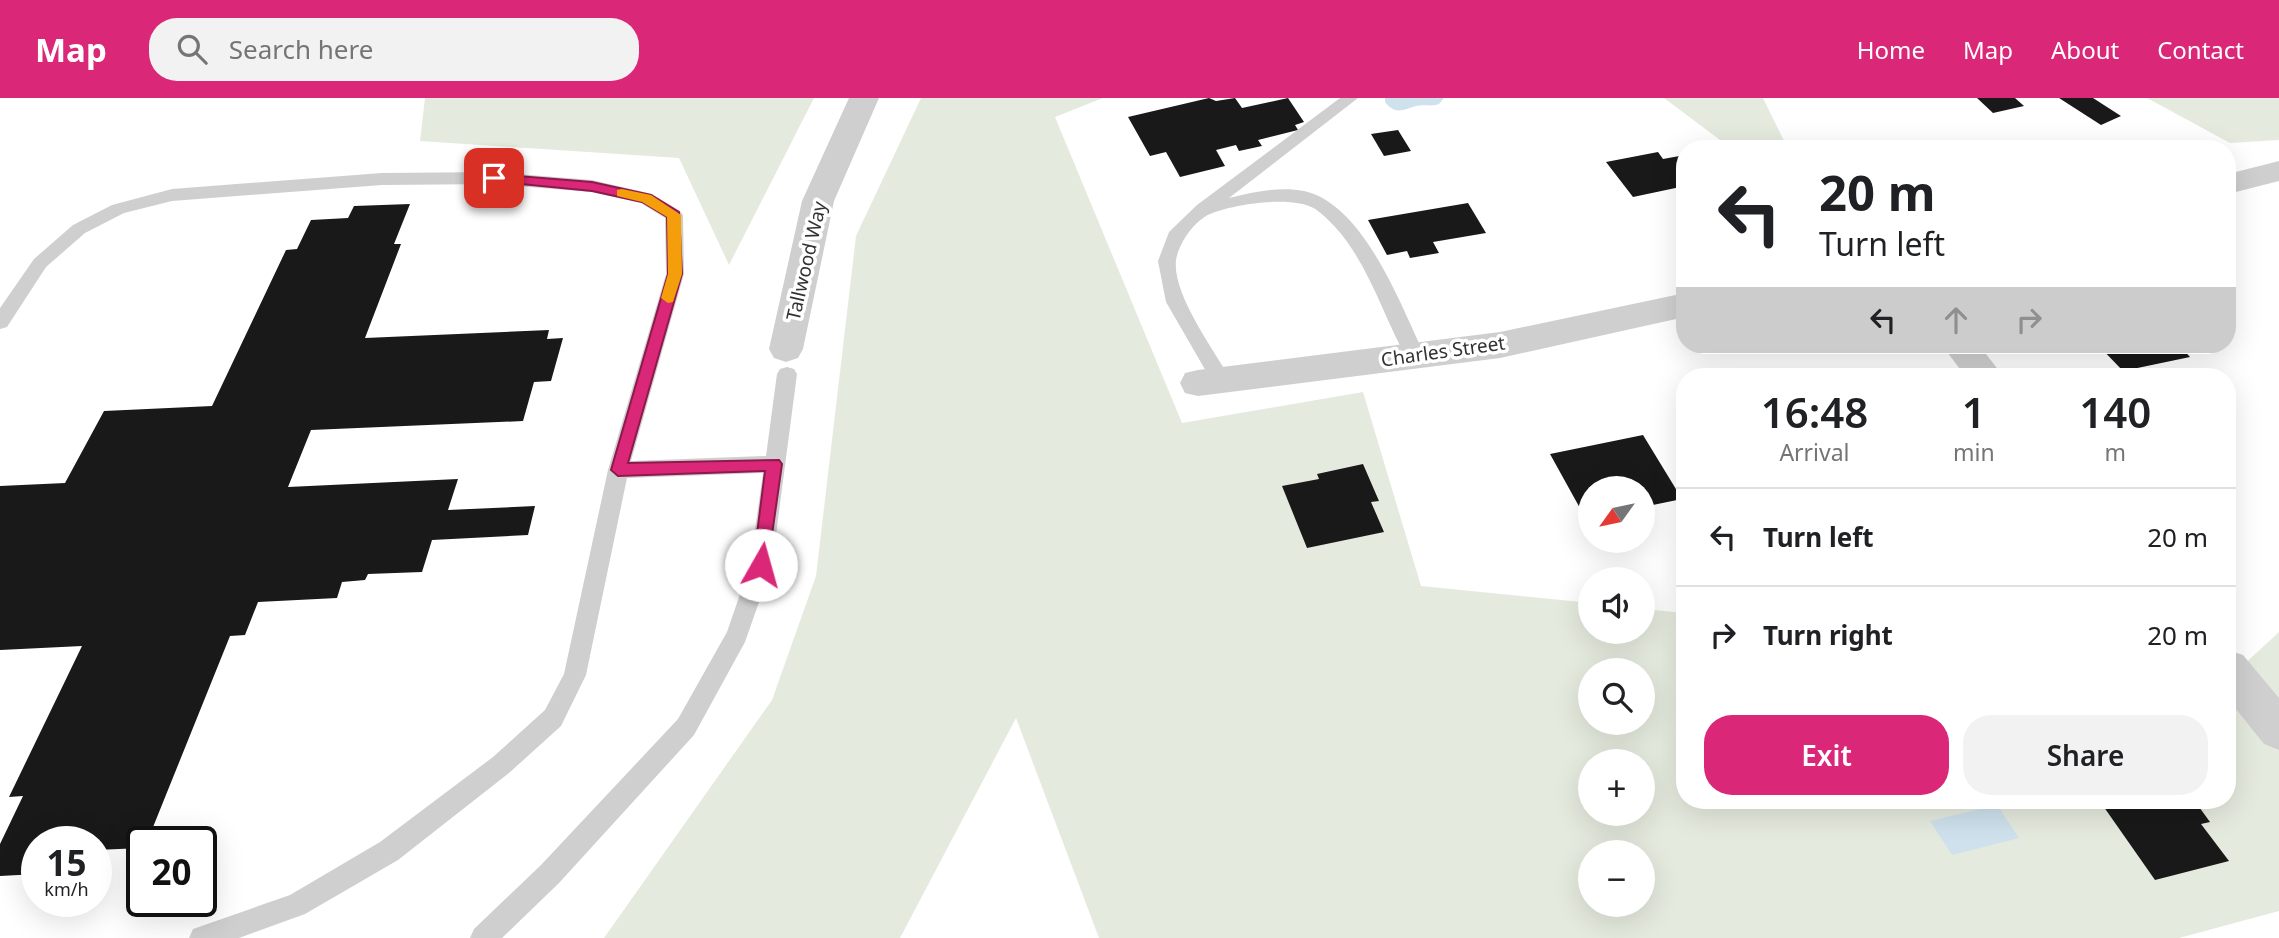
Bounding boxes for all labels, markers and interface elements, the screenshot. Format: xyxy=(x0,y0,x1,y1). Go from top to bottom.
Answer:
search box xyxy=(149,18,639,81)
text: Map xyxy=(35,27,107,72)
icon: search xyxy=(173,30,211,68)
text: Search here xyxy=(229,31,373,67)
text: Home xyxy=(1857,33,1925,66)
text: Map xyxy=(1963,33,2013,66)
text: About xyxy=(2051,33,2119,66)
text: Contact xyxy=(2157,33,2244,66)
pin xyxy=(464,148,524,208)
icon: arrive xyxy=(475,159,513,197)
text: 20 m xyxy=(1819,159,1936,225)
icon: left xyxy=(1704,168,1795,259)
street label: Tallwood Way xyxy=(780,198,832,323)
text: Turn left xyxy=(1819,222,1945,265)
icon: left xyxy=(1864,301,1902,339)
icon: ahead xyxy=(1937,301,1975,339)
icon: right xyxy=(2010,301,2048,339)
street label: Charles Street xyxy=(1379,329,1507,373)
text: 16:48 xyxy=(1761,383,1868,440)
text: 1 xyxy=(1962,383,1986,440)
text: 140 xyxy=(2079,383,2151,440)
text: Arrival xyxy=(1779,436,1850,468)
text: min xyxy=(1953,436,1995,468)
text: m xyxy=(2105,436,2126,468)
north arrow xyxy=(1578,476,1656,553)
map controls xyxy=(1578,476,1655,917)
icon: left xyxy=(1704,518,1742,556)
text: Turn left xyxy=(1763,519,1874,555)
text: 20 m xyxy=(2147,519,2208,555)
position arrow xyxy=(724,528,798,602)
button: sound xyxy=(1578,567,1655,644)
icon: right xyxy=(1704,616,1742,654)
text: Turn right xyxy=(1763,617,1893,653)
text: 20 m xyxy=(2147,617,2208,653)
button: search xyxy=(1578,658,1655,735)
button: Exit xyxy=(1704,715,1949,795)
button: Share xyxy=(1963,715,2208,795)
button: + xyxy=(1578,749,1655,826)
speed limit sign: 20 xyxy=(126,826,217,917)
text: 15 xyxy=(46,839,87,886)
button: − xyxy=(1578,840,1655,917)
text: km/h xyxy=(44,877,89,901)

